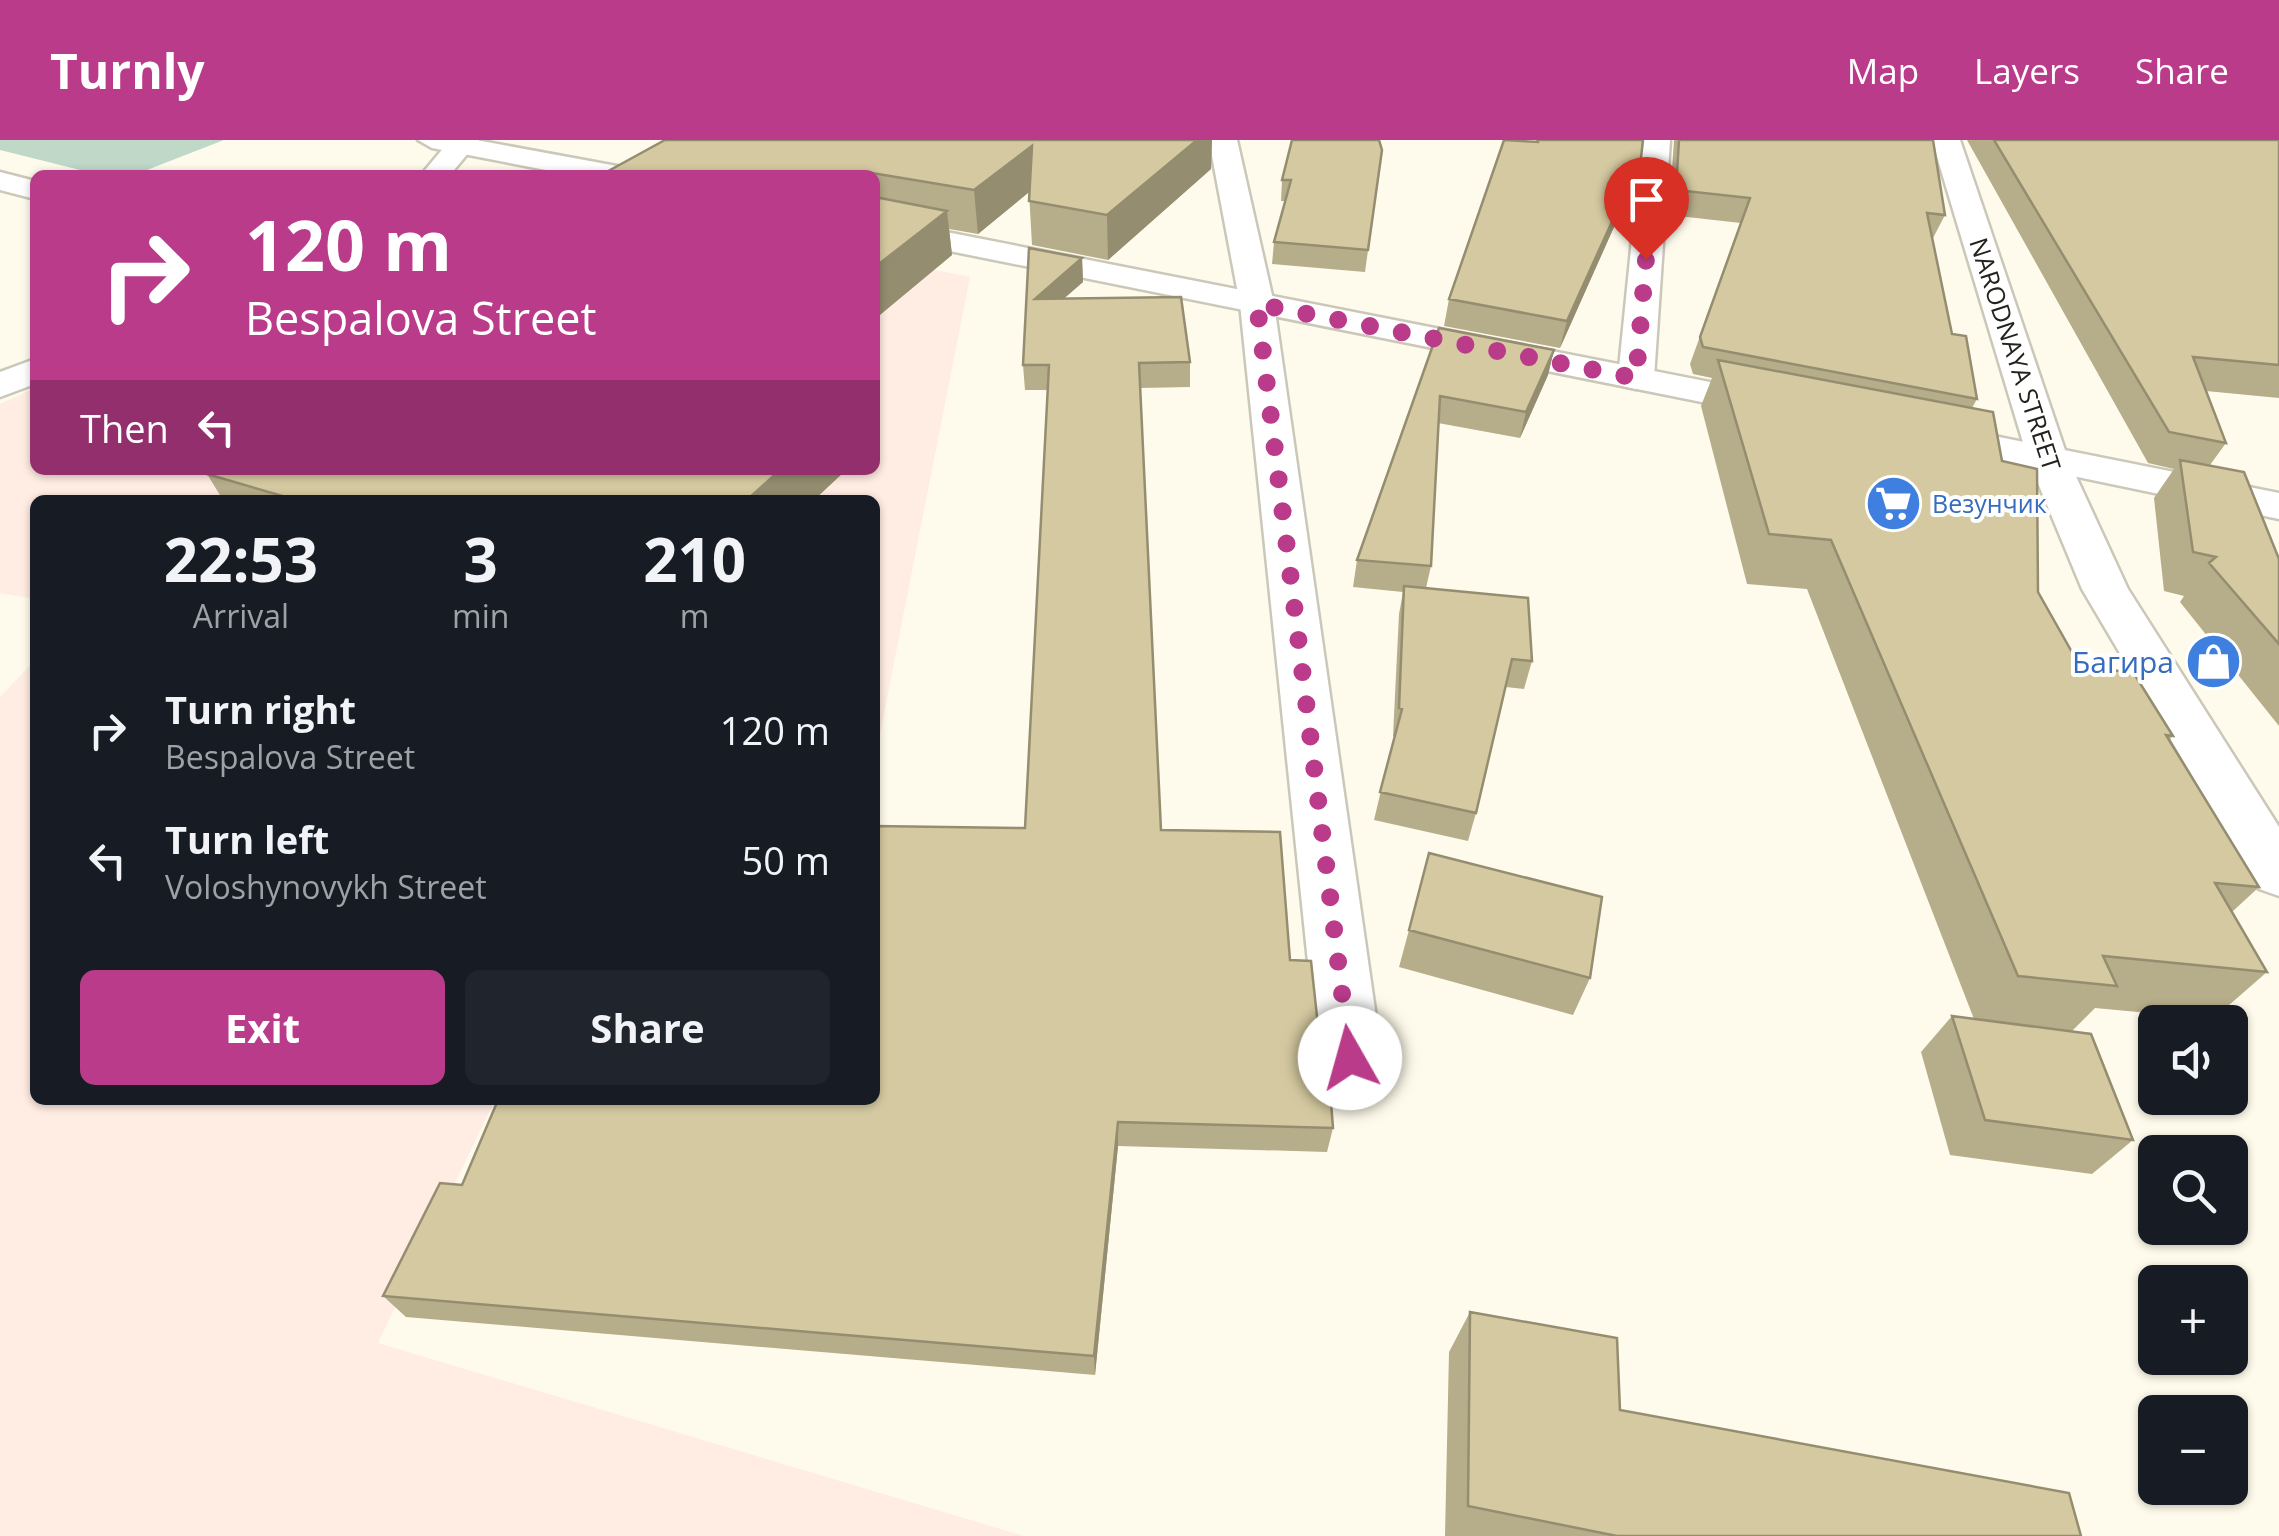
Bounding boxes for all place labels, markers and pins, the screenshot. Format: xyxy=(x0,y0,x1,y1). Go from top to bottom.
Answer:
pin xyxy=(1604,157,1689,260)
supermarket icon: Везунчик xyxy=(1863,473,1923,533)
place label: Везунчик xyxy=(1932,486,2047,520)
shop icon: Багира xyxy=(2183,631,2243,691)
place label: Багира xyxy=(2072,641,2174,682)

